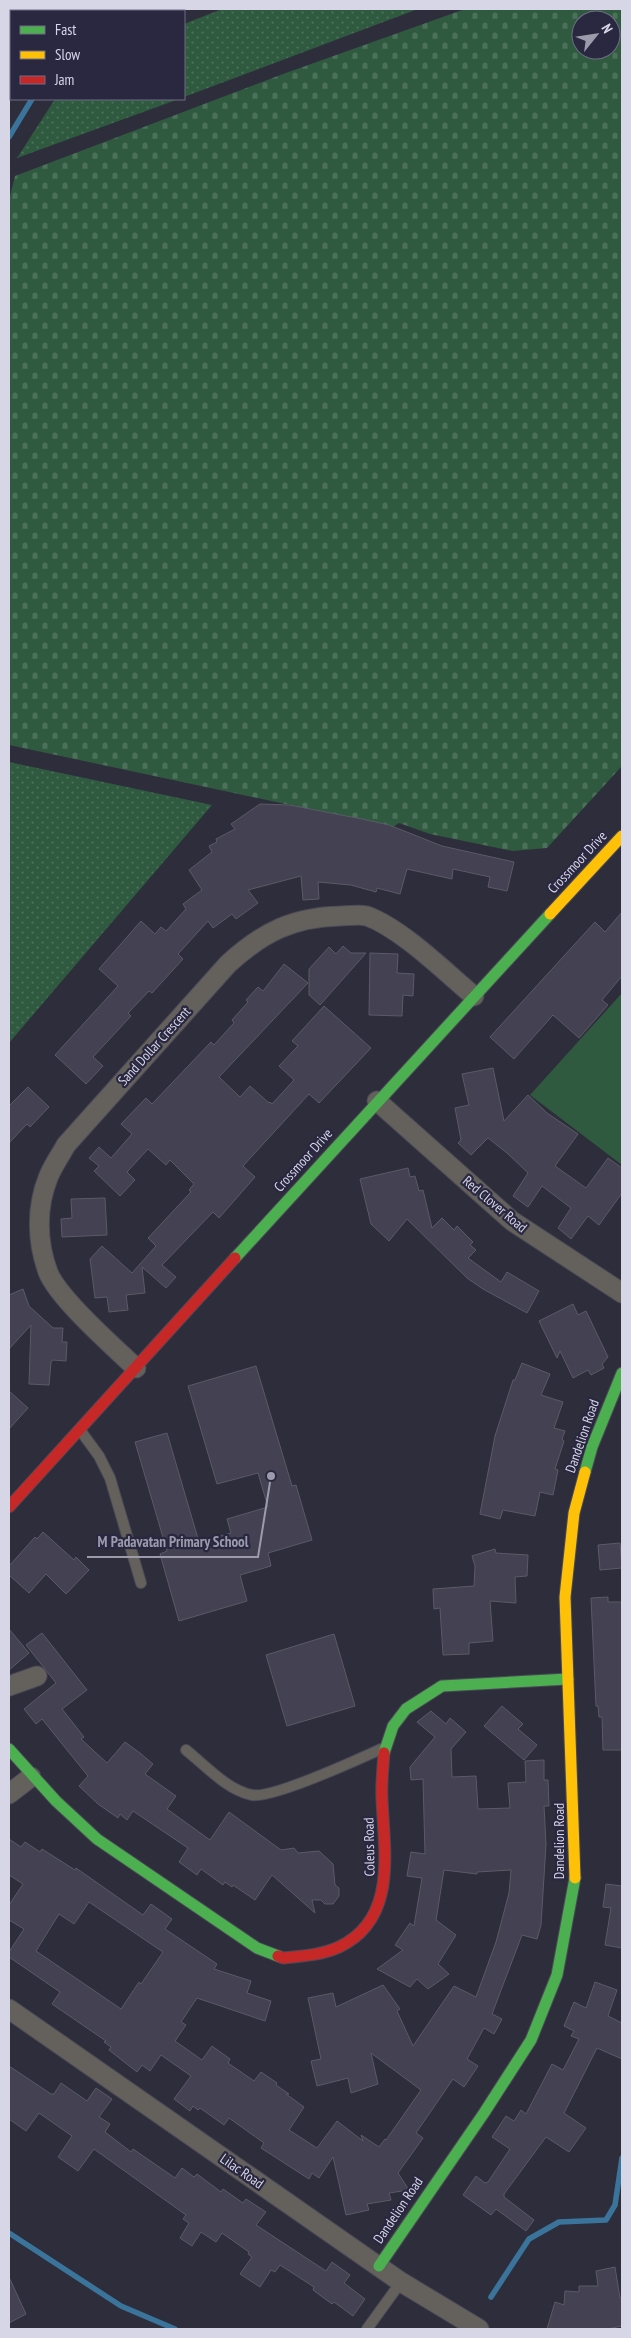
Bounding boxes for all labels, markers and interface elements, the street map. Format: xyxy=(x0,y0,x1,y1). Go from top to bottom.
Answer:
legend xyxy=(10,10,185,100)
north arrow xyxy=(571,10,621,60)
text: Fast xyxy=(55,20,76,39)
text: N xyxy=(598,21,617,36)
text: Slow xyxy=(55,45,80,64)
text: Jam xyxy=(54,70,74,89)
street label: Crossmoor Drive xyxy=(543,827,611,897)
street label: Sand Dollar Crescent xyxy=(114,1003,194,1089)
street label: Crossmoor Drive xyxy=(270,1124,336,1195)
street label: Red Clover Road xyxy=(459,1172,531,1236)
street label: Dandelion Road xyxy=(561,1397,603,1475)
callout: M Padavatan Primary School xyxy=(87,1527,258,1557)
text: M Padavatan Primary School xyxy=(98,1532,249,1551)
street label: Dandelion Road xyxy=(550,1803,568,1879)
street label: Coleus Road xyxy=(359,1817,379,1877)
street label: Lilac Road xyxy=(217,2149,267,2193)
street label: Dandelion Road xyxy=(369,2173,427,2247)

